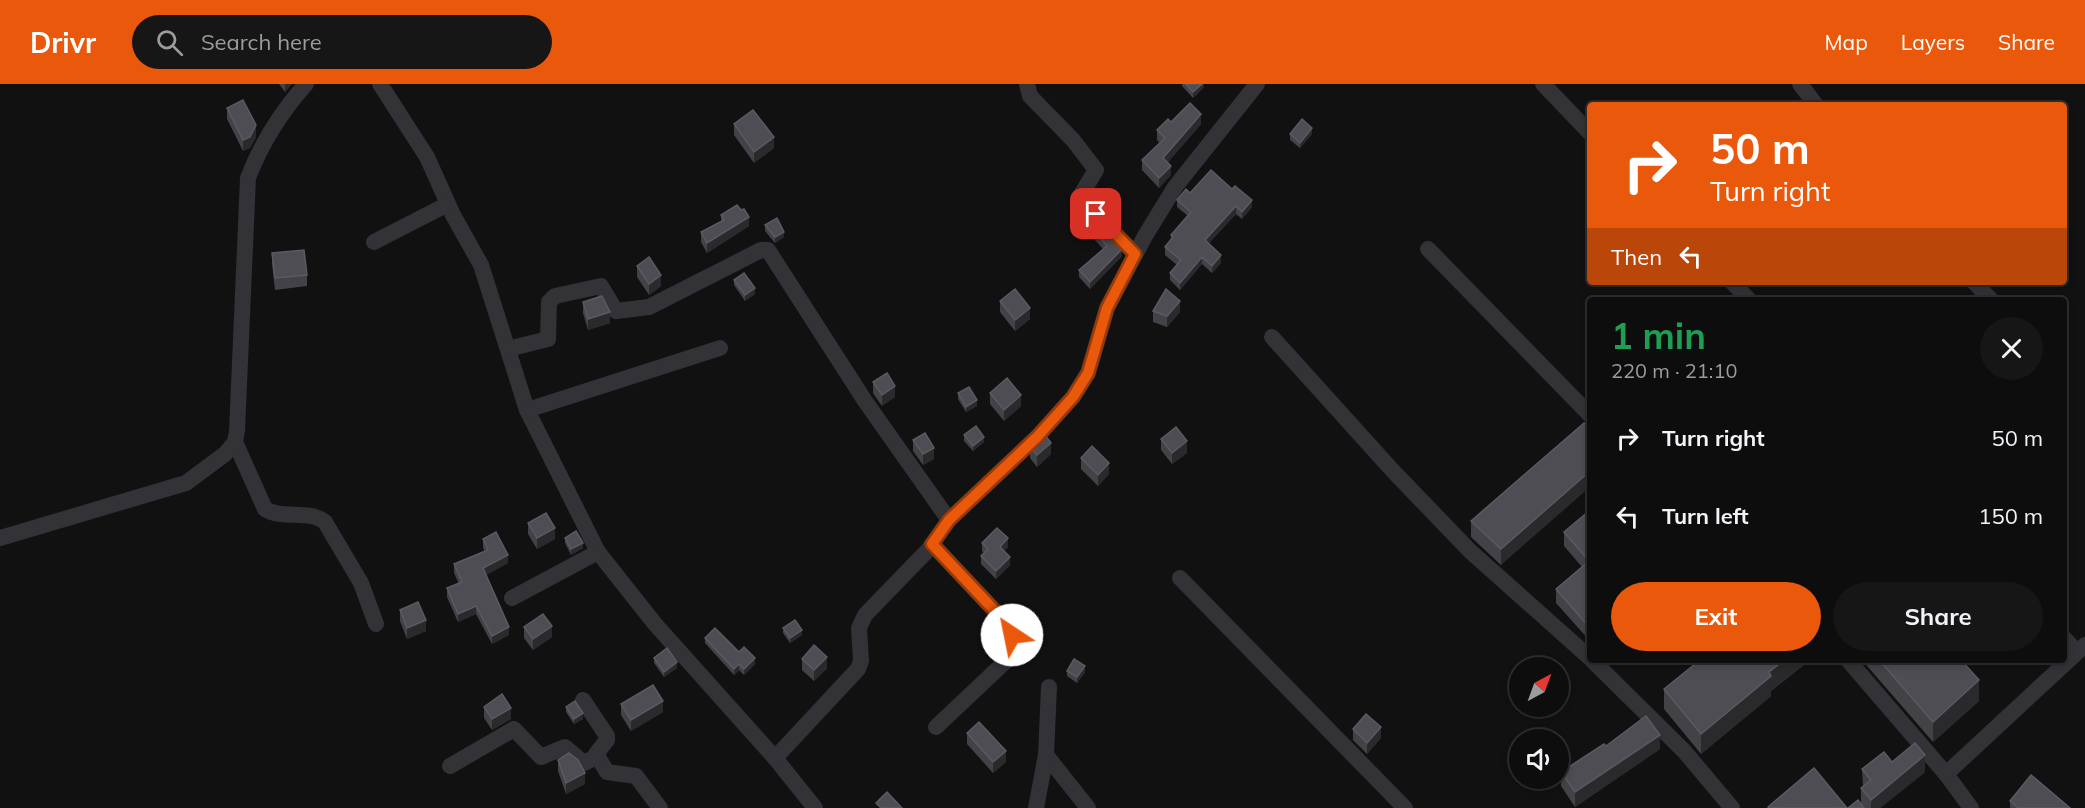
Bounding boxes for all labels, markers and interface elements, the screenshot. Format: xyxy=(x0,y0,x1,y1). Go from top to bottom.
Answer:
search box xyxy=(132,15,552,69)
text: Drivr xyxy=(30,25,96,60)
icon: search xyxy=(153,26,186,59)
text: Search here xyxy=(201,28,322,56)
text: Map xyxy=(1825,29,1868,55)
text: Layers xyxy=(1901,29,1965,55)
text: Share xyxy=(1998,29,2055,55)
text: 50 m xyxy=(1710,122,1810,175)
icon: right xyxy=(1611,126,1689,204)
text: Turn right xyxy=(1710,174,1830,208)
pin xyxy=(1070,188,1121,239)
icon: arrive xyxy=(1079,197,1112,230)
icon: left xyxy=(1674,240,1707,273)
text: Then xyxy=(1611,243,1662,271)
text: 1 min xyxy=(1611,313,1706,358)
button: close xyxy=(1980,317,2043,380)
text: 220 m · 21:10 xyxy=(1611,358,1737,383)
icon: right xyxy=(1611,422,1644,455)
text: Turn right xyxy=(1662,424,1765,452)
text: 50 m xyxy=(1992,424,2043,452)
icon: left xyxy=(1611,500,1644,533)
text: Turn left xyxy=(1662,502,1749,530)
text: 150 m xyxy=(1978,502,2043,530)
button: Exit xyxy=(1611,582,1821,651)
button: Share xyxy=(1833,582,2043,651)
position arrow xyxy=(980,603,1044,667)
north arrow xyxy=(1509,657,1569,717)
map controls xyxy=(1509,657,1569,789)
button: sound xyxy=(1509,729,1569,789)

